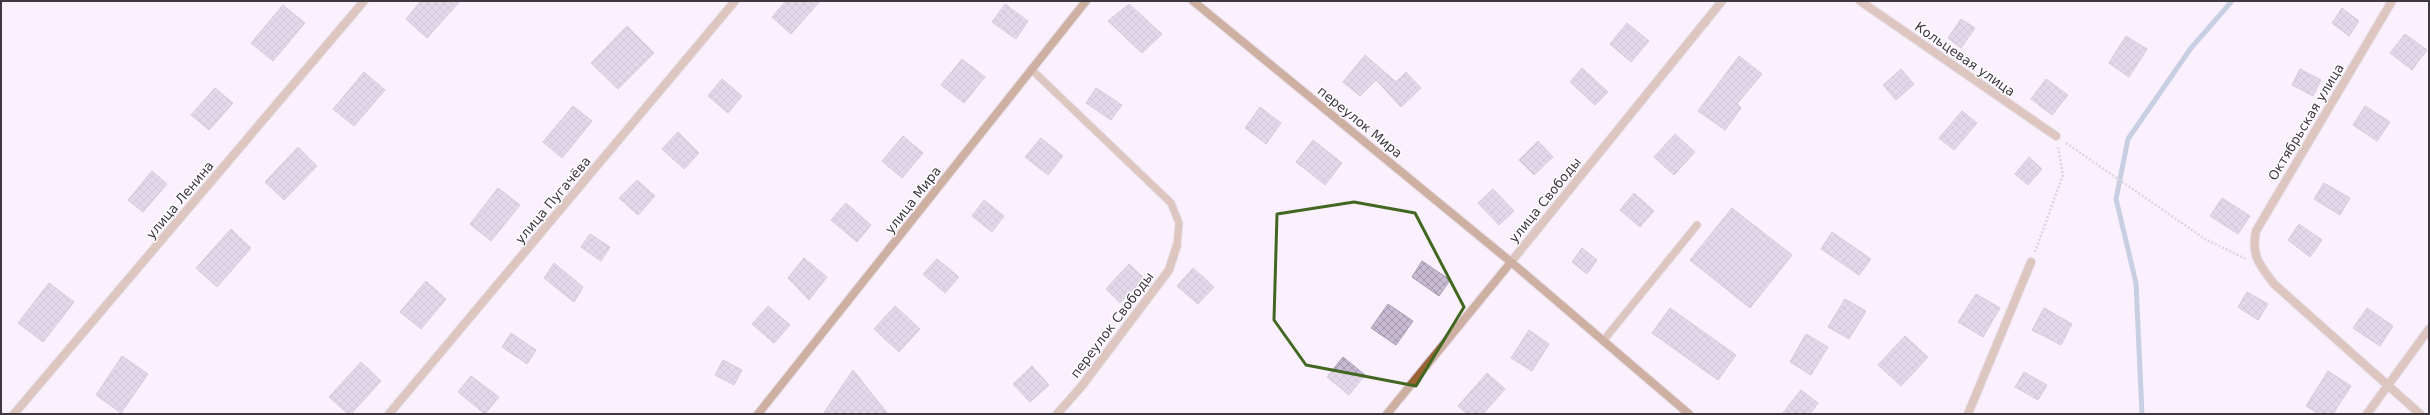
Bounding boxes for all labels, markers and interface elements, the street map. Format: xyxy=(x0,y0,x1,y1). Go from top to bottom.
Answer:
street label: Кольцевая улица xyxy=(1912,19,2018,99)
street label: Октябрьская улица xyxy=(2265,61,2347,183)
street label: переулок Мира xyxy=(1315,83,1405,161)
street label: улица Пугачёва xyxy=(512,153,594,247)
street label: улица Свободы xyxy=(1506,154,1584,246)
street label: улица Ленина xyxy=(143,158,217,242)
street label: улица Мира xyxy=(882,163,944,237)
street label: переулок Свободы xyxy=(1067,269,1157,381)

